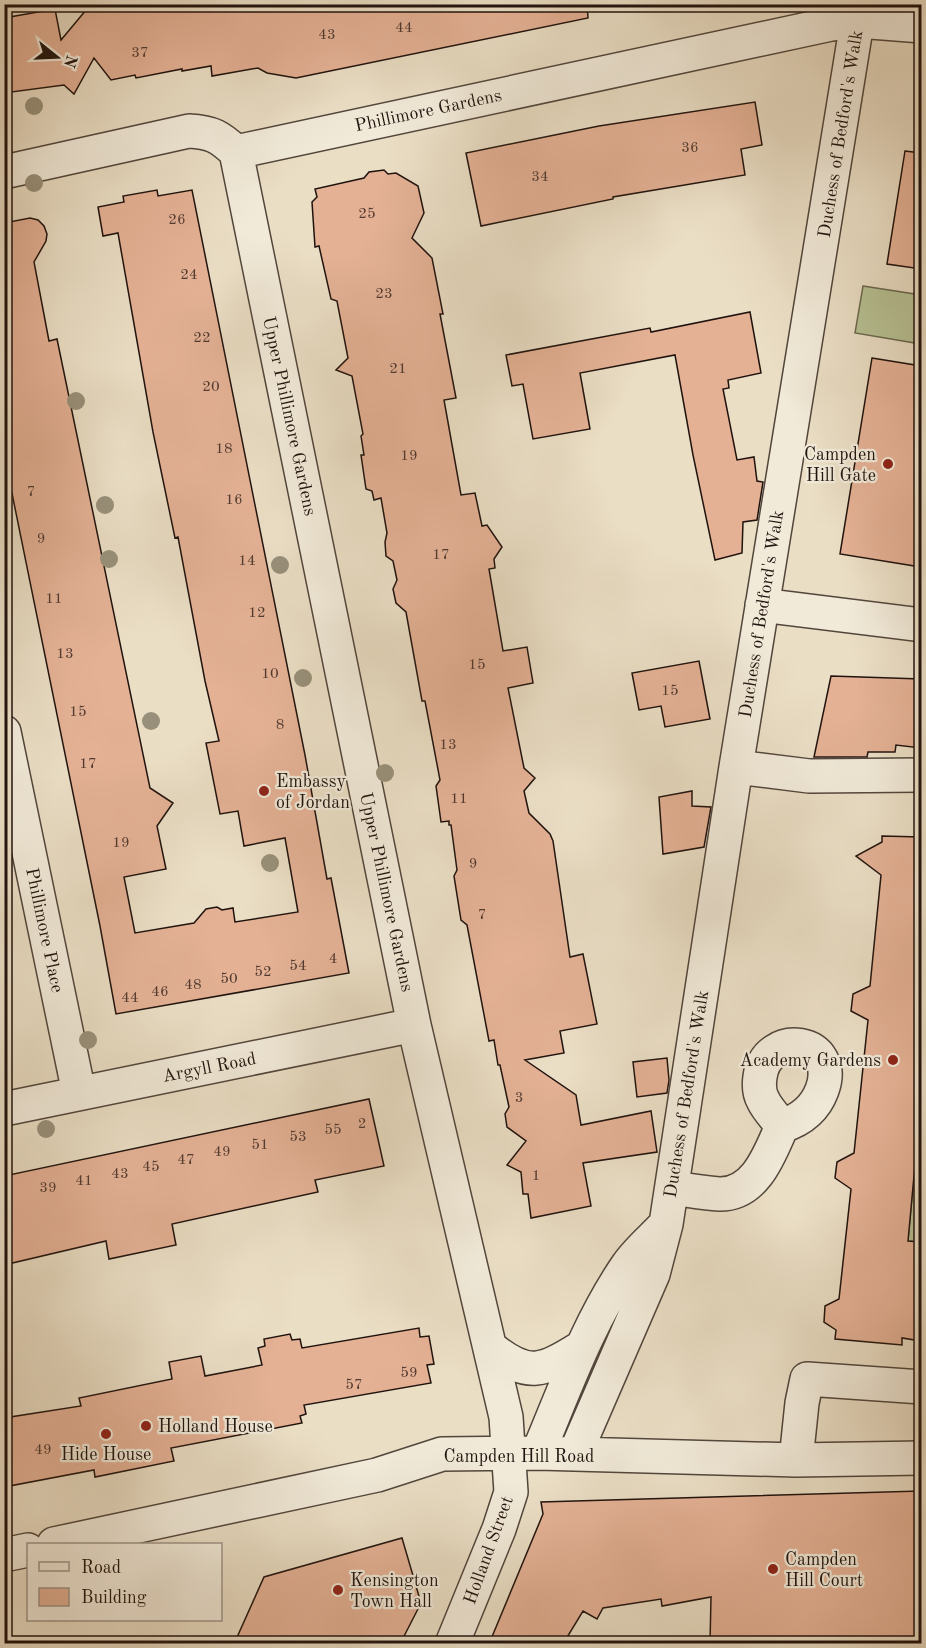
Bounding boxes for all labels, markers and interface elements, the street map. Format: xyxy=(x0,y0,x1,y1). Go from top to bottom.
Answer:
house number: 44 xyxy=(395,21,413,36)
north arrow xyxy=(27,27,87,87)
house number: 43 xyxy=(318,28,336,43)
street label: Duchess of Bedford's Walk xyxy=(816,29,866,239)
house number: 37 xyxy=(131,46,149,61)
text: N xyxy=(60,53,79,70)
street label: Phillimore Gardens xyxy=(353,87,504,135)
house number: 36 xyxy=(681,141,699,156)
house number: 34 xyxy=(531,170,549,185)
house number: 25 xyxy=(358,207,376,222)
house number: 26 xyxy=(168,213,186,228)
house number: 24 xyxy=(180,268,198,283)
house number: 23 xyxy=(375,287,393,302)
street label: Upper Phillimore Gardens xyxy=(259,315,319,518)
house number: 22 xyxy=(193,331,211,346)
house number: 21 xyxy=(389,362,407,377)
house number: 20 xyxy=(202,380,220,395)
house number: 18 xyxy=(215,442,233,457)
place label: Campden Hill Gate xyxy=(804,446,876,485)
house number: 19 xyxy=(400,449,418,464)
marker: Campden Hill Gate xyxy=(881,457,895,471)
house number: 7 xyxy=(27,485,35,500)
house number: 16 xyxy=(225,493,243,508)
street label: Duchess of Bedford's Walk xyxy=(737,509,787,719)
house number: 9 xyxy=(37,532,45,547)
house number: 17 xyxy=(432,548,450,563)
house number: 14 xyxy=(238,554,256,569)
house number: 11 xyxy=(45,592,63,607)
house number: 12 xyxy=(248,606,266,621)
house number: 13 xyxy=(56,647,74,662)
house number: 15 xyxy=(468,658,486,673)
house number: 10 xyxy=(261,667,279,682)
house number: 15 xyxy=(661,684,679,699)
house number: 15 xyxy=(69,705,87,720)
house number: 8 xyxy=(276,718,284,733)
house number: 13 xyxy=(439,738,457,753)
house number: 17 xyxy=(79,757,97,772)
place label: Embassy of Jordan xyxy=(276,773,350,812)
marker: Embassy of Jordan xyxy=(257,784,271,798)
street label: Upper Phillimore Gardens xyxy=(356,791,416,994)
house number: 11 xyxy=(450,792,468,807)
house number: 19 xyxy=(112,836,130,851)
house number: 9 xyxy=(469,857,477,872)
street label: Phillimore Place xyxy=(22,866,66,994)
house number: 7 xyxy=(478,908,486,923)
house number: 4 xyxy=(329,952,337,967)
house number: 54 xyxy=(289,959,307,974)
house number: 52 xyxy=(254,965,272,980)
house number: 50 xyxy=(220,972,238,987)
house number: 48 xyxy=(184,978,202,993)
house number: 46 xyxy=(151,985,169,1000)
street label: Duchess of Bedford's Walk xyxy=(662,989,712,1199)
house number: 44 xyxy=(121,991,139,1006)
street label: Argyll Road xyxy=(161,1050,258,1086)
place label: Academy Gardens xyxy=(740,1052,881,1070)
marker: Academy Gardens xyxy=(886,1053,900,1067)
house number: 3 xyxy=(515,1091,523,1106)
house number: 2 xyxy=(358,1117,366,1132)
house number: 55 xyxy=(324,1123,342,1138)
house number: 53 xyxy=(289,1130,307,1145)
house number: 51 xyxy=(251,1138,269,1153)
house number: 49 xyxy=(213,1145,231,1160)
house number: 47 xyxy=(177,1153,195,1168)
house number: 45 xyxy=(142,1160,160,1175)
house number: 43 xyxy=(111,1167,129,1182)
house number: 1 xyxy=(532,1169,540,1184)
house number: 41 xyxy=(75,1174,93,1189)
house number: 39 xyxy=(39,1181,57,1196)
house number: 59 xyxy=(400,1366,418,1381)
house number: 57 xyxy=(345,1378,363,1393)
place label: Holland House xyxy=(158,1418,273,1436)
marker: Holland House xyxy=(139,1419,153,1433)
marker: Hide House xyxy=(99,1427,113,1441)
house number: 49 xyxy=(34,1443,52,1458)
place label: Hide House xyxy=(61,1446,151,1464)
street label: Campden Hill Road xyxy=(444,1448,594,1466)
street label: Holland Street xyxy=(461,1494,517,1607)
legend xyxy=(27,1543,222,1621)
place label: Campden Hill Court xyxy=(785,1551,863,1590)
text: Road xyxy=(81,1559,121,1577)
marker: Campden Hill Court xyxy=(766,1562,780,1576)
place label: Kensington Town Hall xyxy=(350,1572,439,1611)
marker: Kensington Town Hall xyxy=(331,1583,345,1597)
text: Building xyxy=(81,1589,147,1607)

